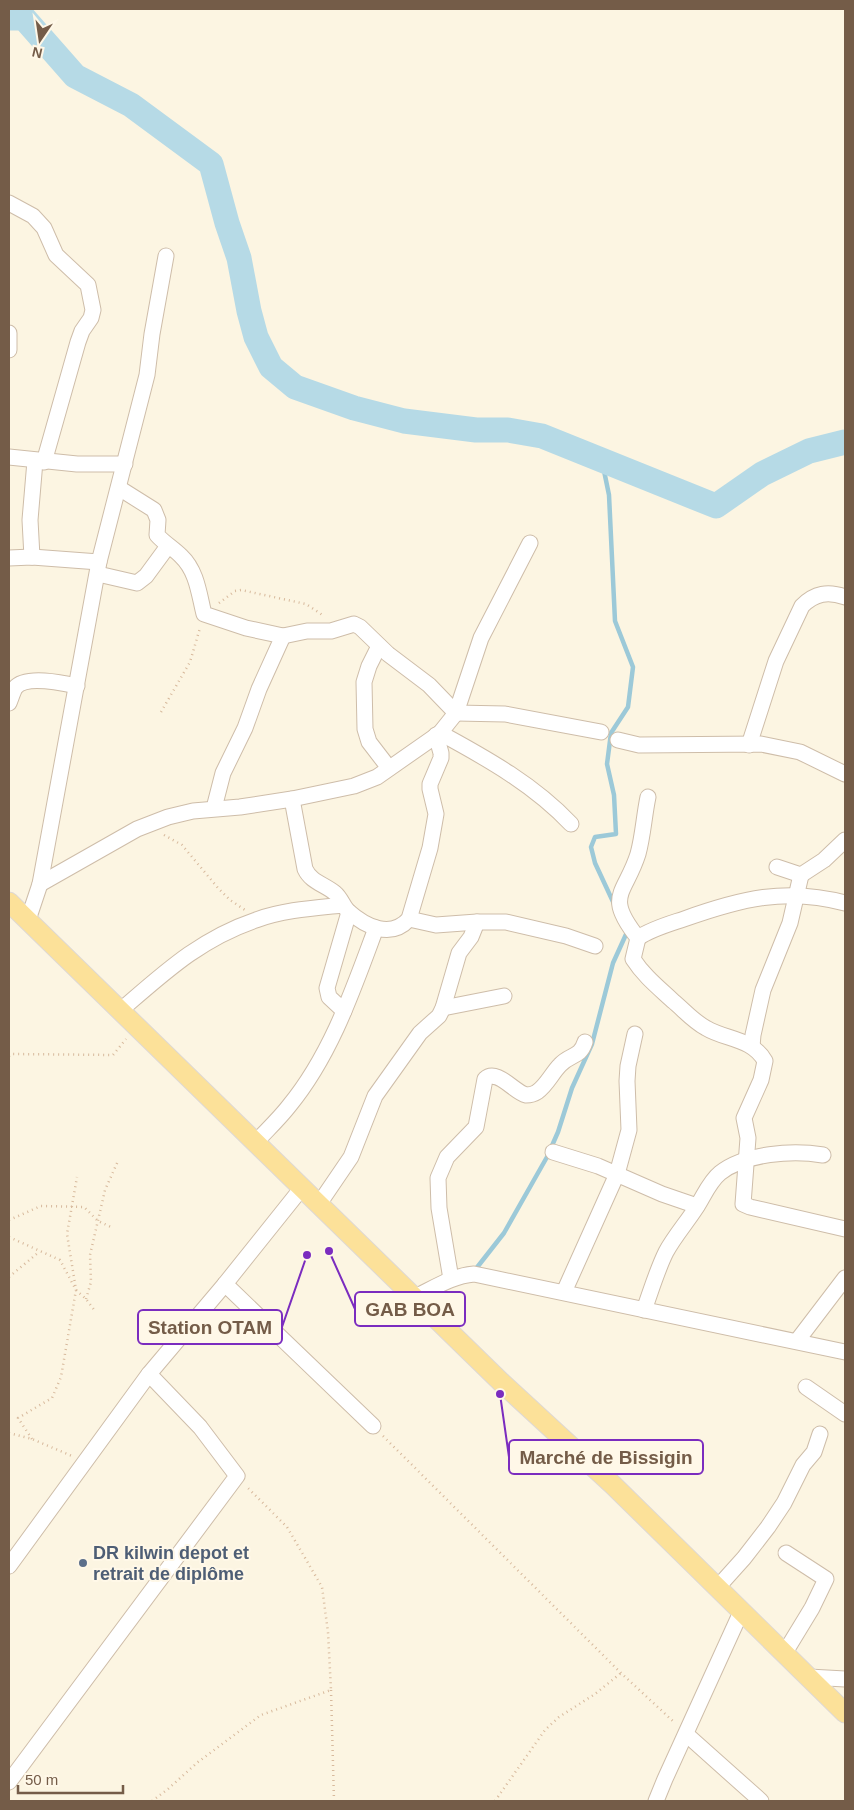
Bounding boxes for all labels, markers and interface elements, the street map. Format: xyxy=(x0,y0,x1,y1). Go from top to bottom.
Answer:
north arrow xyxy=(15,15,65,65)
text: N xyxy=(30,44,44,62)
callout: GAB BOA xyxy=(355,1292,465,1326)
text: GAB BOA xyxy=(365,1299,455,1320)
callout: Station OTAM xyxy=(138,1310,282,1344)
text: Station OTAM xyxy=(148,1317,272,1338)
callout: Marché de Bissigin xyxy=(509,1440,703,1474)
text: Marché de Bissigin xyxy=(519,1447,693,1468)
place label: DR kilwin depot et retrait de diplôme xyxy=(93,1543,249,1584)
marker: DR kilwin depot et retrait de diplôme xyxy=(77,1557,89,1569)
scale bar xyxy=(18,1762,122,1794)
text: 50 m xyxy=(25,1771,58,1788)

